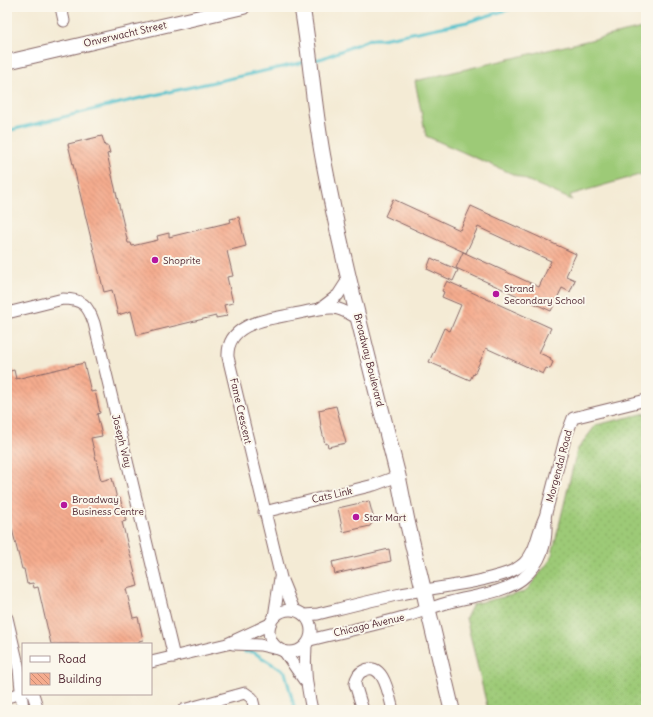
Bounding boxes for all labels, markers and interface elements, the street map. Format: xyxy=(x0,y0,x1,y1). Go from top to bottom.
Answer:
street label: Onverwacht Street xyxy=(82,18,168,50)
place label: Shoprite xyxy=(163,254,201,267)
marker: Shoprite xyxy=(150,255,160,265)
place label: Strand Secondary School xyxy=(504,282,585,307)
marker: Strand Secondary School xyxy=(491,289,501,299)
street label: Broadway Boulevard xyxy=(351,312,387,408)
street label: Fame Crescent xyxy=(227,377,255,446)
street label: Joseph Way xyxy=(109,413,135,469)
street label: Morgendal Road xyxy=(543,428,575,503)
street label: Cats Link xyxy=(311,484,353,506)
place label: Broadway Business Centre xyxy=(72,493,144,518)
marker: Broadway Business Centre xyxy=(59,500,69,510)
place label: Star Mart xyxy=(364,511,407,524)
marker: Star Mart xyxy=(351,512,361,522)
street label: Chicago Avenue xyxy=(332,611,406,639)
legend xyxy=(22,643,152,695)
text: Road xyxy=(58,651,86,666)
text: Building xyxy=(58,671,102,686)

